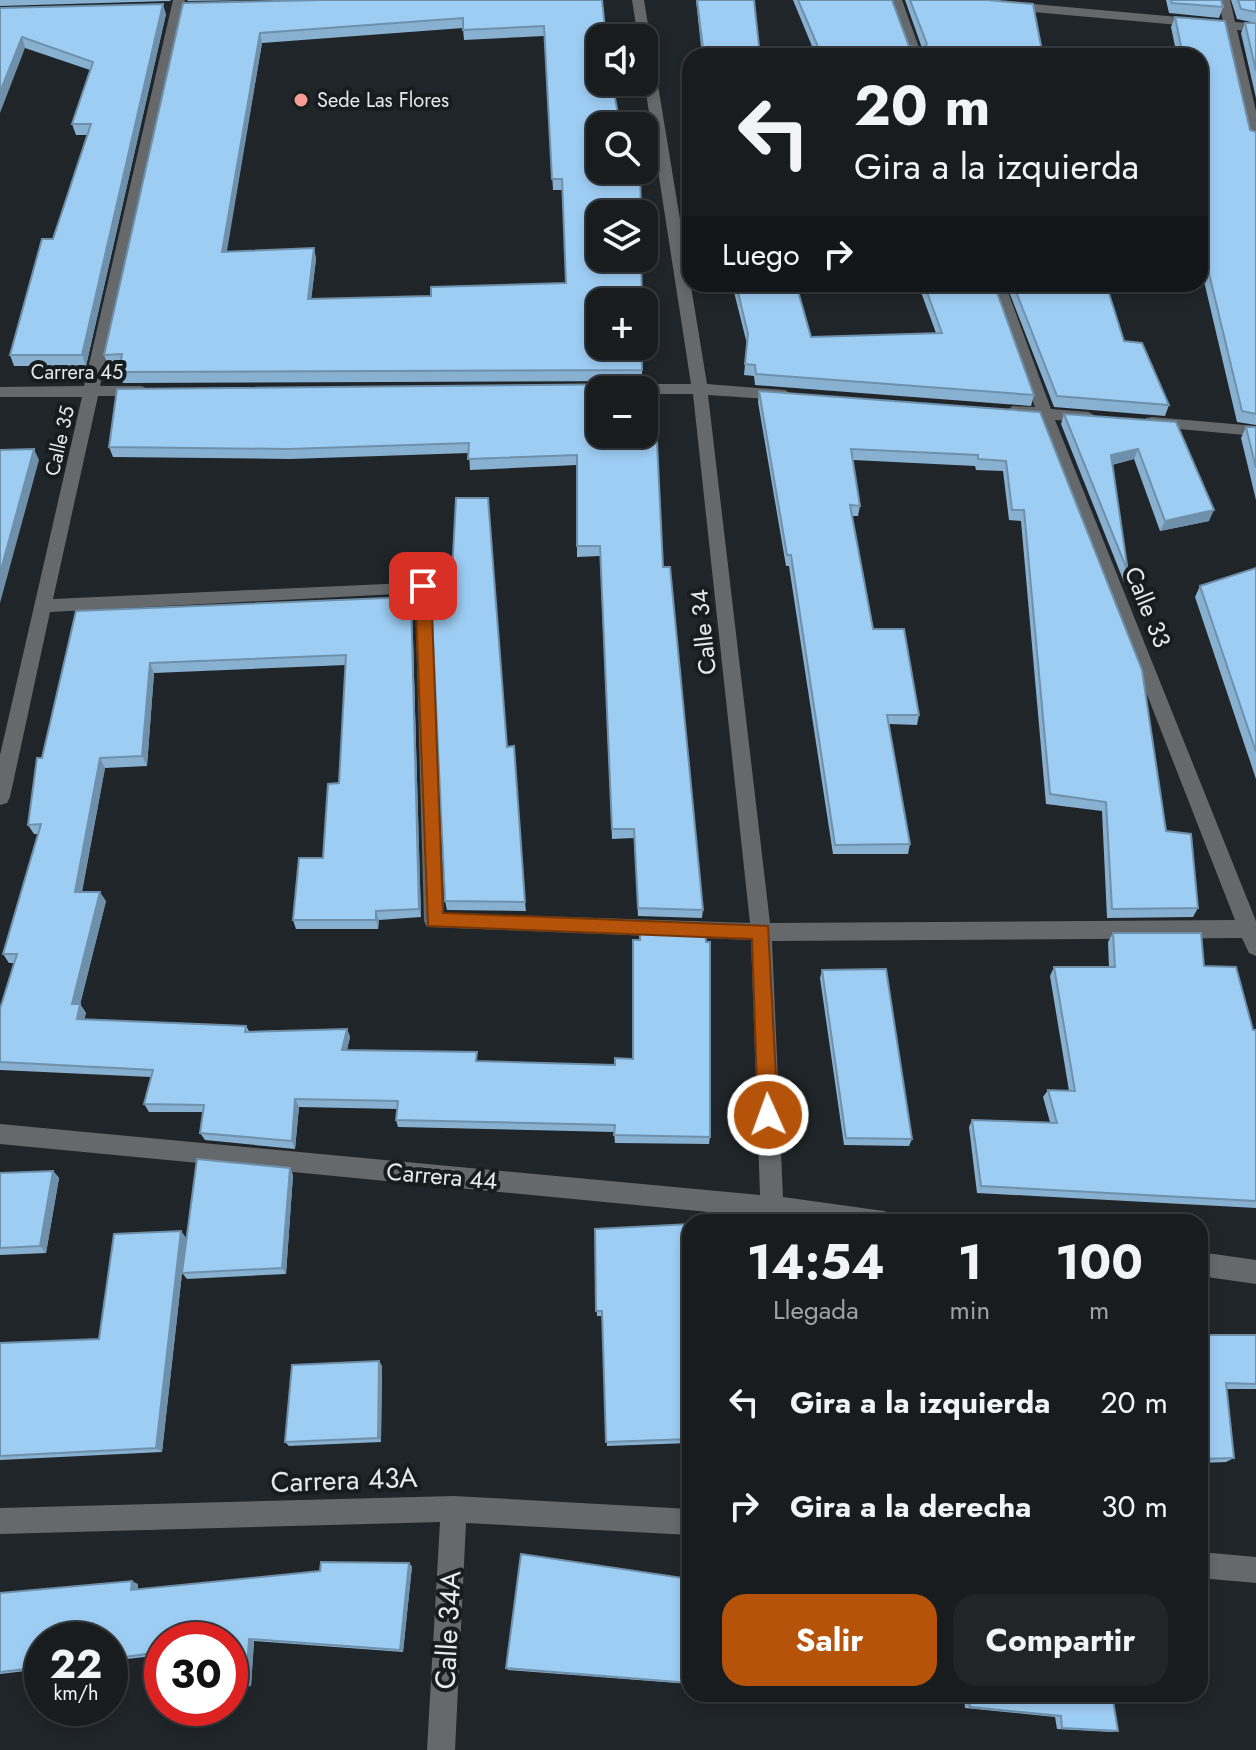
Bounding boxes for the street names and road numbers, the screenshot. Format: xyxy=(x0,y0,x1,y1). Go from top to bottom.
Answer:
street label: Carrera 45 xyxy=(31,358,123,387)
street label: Calle 35 xyxy=(38,403,82,479)
street label: Calle 33 xyxy=(1116,561,1180,653)
street label: Calle 34 xyxy=(681,588,725,676)
street label: Carrera 44 xyxy=(385,1154,499,1198)
street label: Carrera 43A xyxy=(270,1457,419,1503)
street label: Calle 34A xyxy=(424,1569,472,1690)

